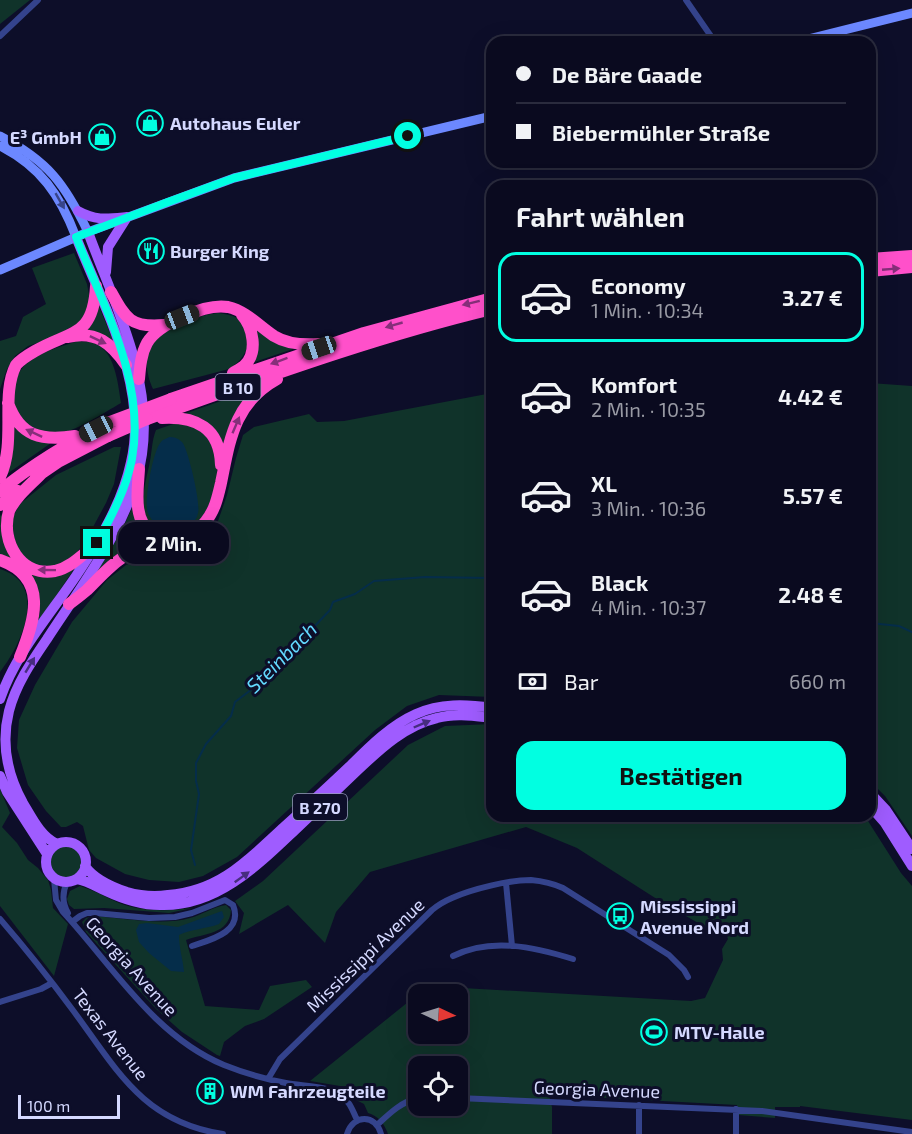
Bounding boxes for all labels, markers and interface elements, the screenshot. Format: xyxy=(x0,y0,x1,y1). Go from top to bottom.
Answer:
text: De Bäre Gaade xyxy=(552,61,702,87)
shop icon: Autohaus Euler xyxy=(135,108,165,138)
place label: Autohaus Euler xyxy=(170,112,301,134)
text: Biebermühler Straße xyxy=(552,119,770,145)
shop icon: E³ GmbH xyxy=(87,122,117,152)
route start xyxy=(394,122,421,149)
place label: E³ GmbH xyxy=(10,126,82,148)
one-way arrow xyxy=(54,193,65,209)
text: Fahrt wählen xyxy=(516,200,685,232)
restaurant icon: Burger King xyxy=(136,236,166,266)
place label: Burger King xyxy=(170,240,270,262)
one-way arrow xyxy=(882,264,901,274)
icon: car xyxy=(519,270,573,324)
text: Economy xyxy=(591,272,686,298)
text: 3.27 € xyxy=(782,284,843,310)
text: 1 Min. · 10:34 xyxy=(591,298,704,322)
one-way arrow xyxy=(462,299,480,309)
car xyxy=(162,302,202,332)
one-way arrow xyxy=(385,320,403,330)
car xyxy=(299,334,339,362)
one-way arrow xyxy=(90,335,108,345)
one-way arrow xyxy=(270,357,288,367)
icon: car xyxy=(519,369,573,423)
text: Komfort xyxy=(591,371,677,397)
road number: B 10 xyxy=(216,374,260,400)
text: 4.42 € xyxy=(778,383,843,409)
text: 2 Min. · 10:35 xyxy=(591,397,706,421)
car xyxy=(76,413,116,445)
one-way arrow xyxy=(231,415,241,433)
one-way arrow xyxy=(25,428,43,438)
icon: car xyxy=(519,468,573,522)
text: XL xyxy=(591,470,617,496)
text: 5.57 € xyxy=(783,482,843,508)
text: 3 Min. · 10:36 xyxy=(591,496,706,520)
callout: 2 Min. xyxy=(118,522,229,564)
route end xyxy=(83,529,110,556)
text: 2 Min. xyxy=(145,531,202,555)
one-way arrow xyxy=(37,565,56,575)
icon: car xyxy=(519,567,573,621)
text: Black xyxy=(591,569,648,595)
text: 2.48 € xyxy=(778,581,843,607)
text: 4 Min. · 10:37 xyxy=(591,595,706,619)
water label: Steinbach xyxy=(241,617,321,697)
one-way arrow xyxy=(25,657,36,673)
icon: cash xyxy=(516,665,549,698)
text: Bar xyxy=(564,668,599,694)
text: 660 m xyxy=(789,669,846,693)
one-way arrow xyxy=(413,719,430,728)
button: Bestätigen xyxy=(516,741,846,810)
road number: B 270 xyxy=(293,794,347,820)
one-way arrow xyxy=(234,871,250,883)
street label: Mississippi Avenue xyxy=(302,893,428,1017)
place label: Mississippi Avenue Nord xyxy=(640,895,749,938)
bus stop icon: Mississippi Avenue Nord xyxy=(605,901,635,931)
street label: Georgia Avenue xyxy=(81,912,183,1020)
street label: Texas Avenue xyxy=(68,984,154,1084)
north arrow xyxy=(408,984,468,1044)
map controls xyxy=(408,984,468,1116)
sports icon: MTV-Halle xyxy=(639,1017,669,1047)
place label: MTV-Halle xyxy=(674,1021,765,1043)
button: locate xyxy=(408,1056,468,1116)
building icon: WM Fahrzeugteile xyxy=(195,1076,225,1106)
street label: Georgia Avenue xyxy=(533,1076,661,1102)
place label: WM Fahrzeugteile xyxy=(230,1080,386,1102)
scale bar xyxy=(18,1092,120,1120)
text: 100 m xyxy=(27,1096,70,1115)

